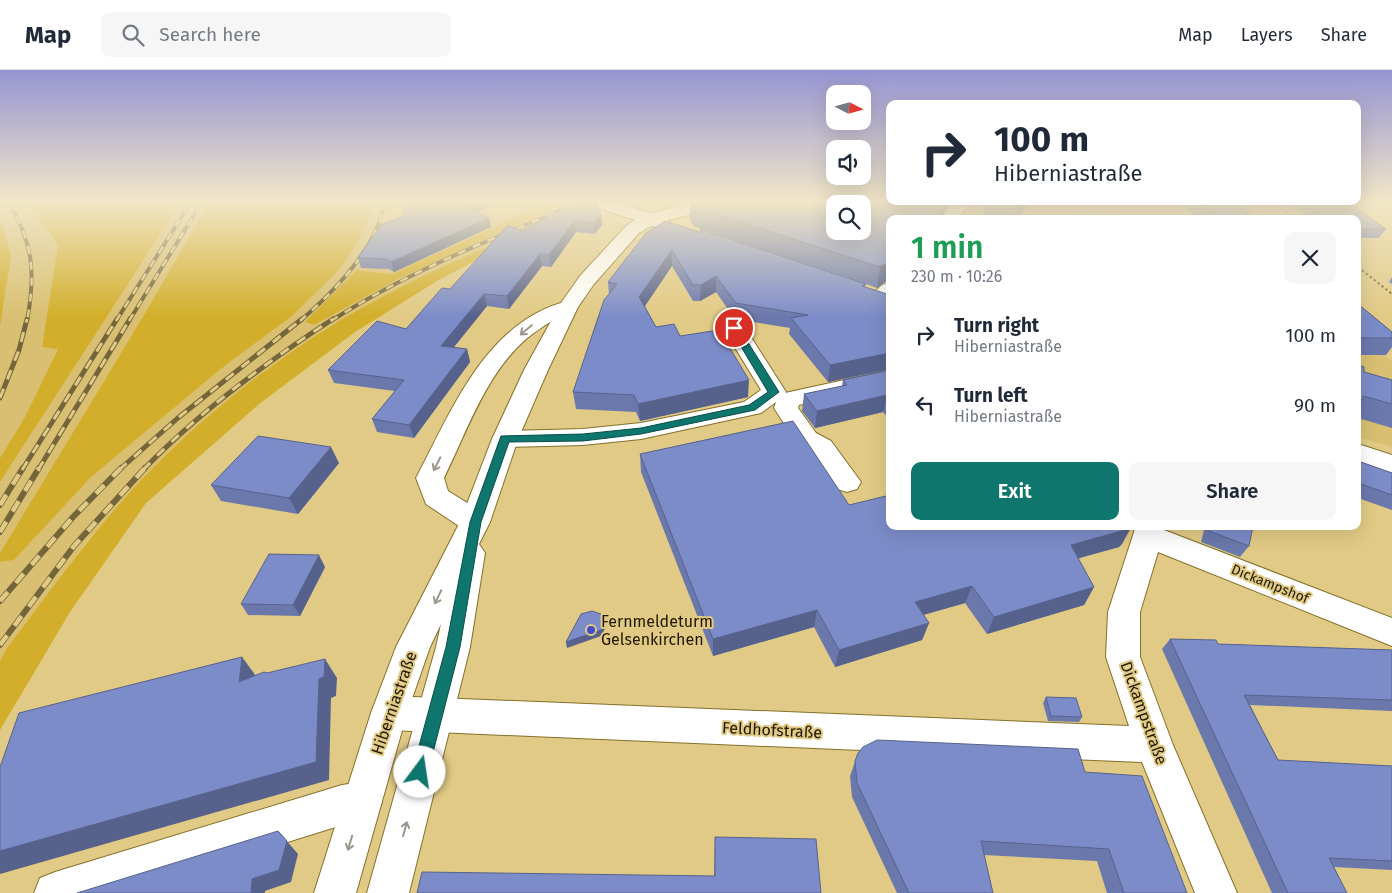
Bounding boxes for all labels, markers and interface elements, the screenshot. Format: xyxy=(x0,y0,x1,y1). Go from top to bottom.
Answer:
search box xyxy=(101,12,451,57)
text: Map xyxy=(25,21,71,49)
icon: search xyxy=(119,21,147,49)
text: Search here xyxy=(159,23,261,46)
text: Map xyxy=(1178,24,1213,46)
text: Layers xyxy=(1241,24,1293,46)
text: Share xyxy=(1321,24,1367,46)
north arrow xyxy=(826,85,871,130)
map controls xyxy=(826,85,871,240)
text: 100 m xyxy=(994,118,1089,160)
icon: right xyxy=(911,120,976,185)
button: sound xyxy=(826,140,871,185)
text: Hiberniastraße xyxy=(994,160,1143,187)
button: search xyxy=(826,195,871,240)
text: 1 min xyxy=(911,230,983,266)
button: close xyxy=(1284,232,1336,284)
text: 230 m · 10:26 xyxy=(911,267,1002,286)
pin xyxy=(713,307,755,349)
icon: arrive xyxy=(720,314,748,342)
text: Turn right xyxy=(954,314,1039,337)
icon: right xyxy=(911,321,939,349)
one-way arrow xyxy=(519,324,532,336)
text: 100 m xyxy=(1285,324,1336,347)
text: Hiberniastraße xyxy=(954,337,1062,356)
text: Turn left xyxy=(954,384,1028,407)
icon: left xyxy=(911,391,939,419)
text: 90 m xyxy=(1294,394,1336,417)
text: Hiberniastraße xyxy=(954,407,1062,426)
one-way arrow xyxy=(432,457,442,472)
button: Exit xyxy=(911,462,1119,520)
button: Share xyxy=(1129,462,1336,520)
street label: Dickampshof xyxy=(1229,561,1312,608)
one-way arrow xyxy=(433,589,443,604)
place label: Fernmeldeturm Gelsenkirchen xyxy=(601,612,713,649)
marker: Fernmeldeturm Gelsenkirchen xyxy=(585,624,597,636)
street label: Hiberniastraße xyxy=(367,649,421,757)
street label: Dickampstraße xyxy=(1117,659,1171,767)
street label: Feldhofstraße xyxy=(722,718,822,742)
position arrow xyxy=(393,745,445,797)
one-way arrow xyxy=(401,821,410,837)
one-way arrow xyxy=(344,835,354,851)

